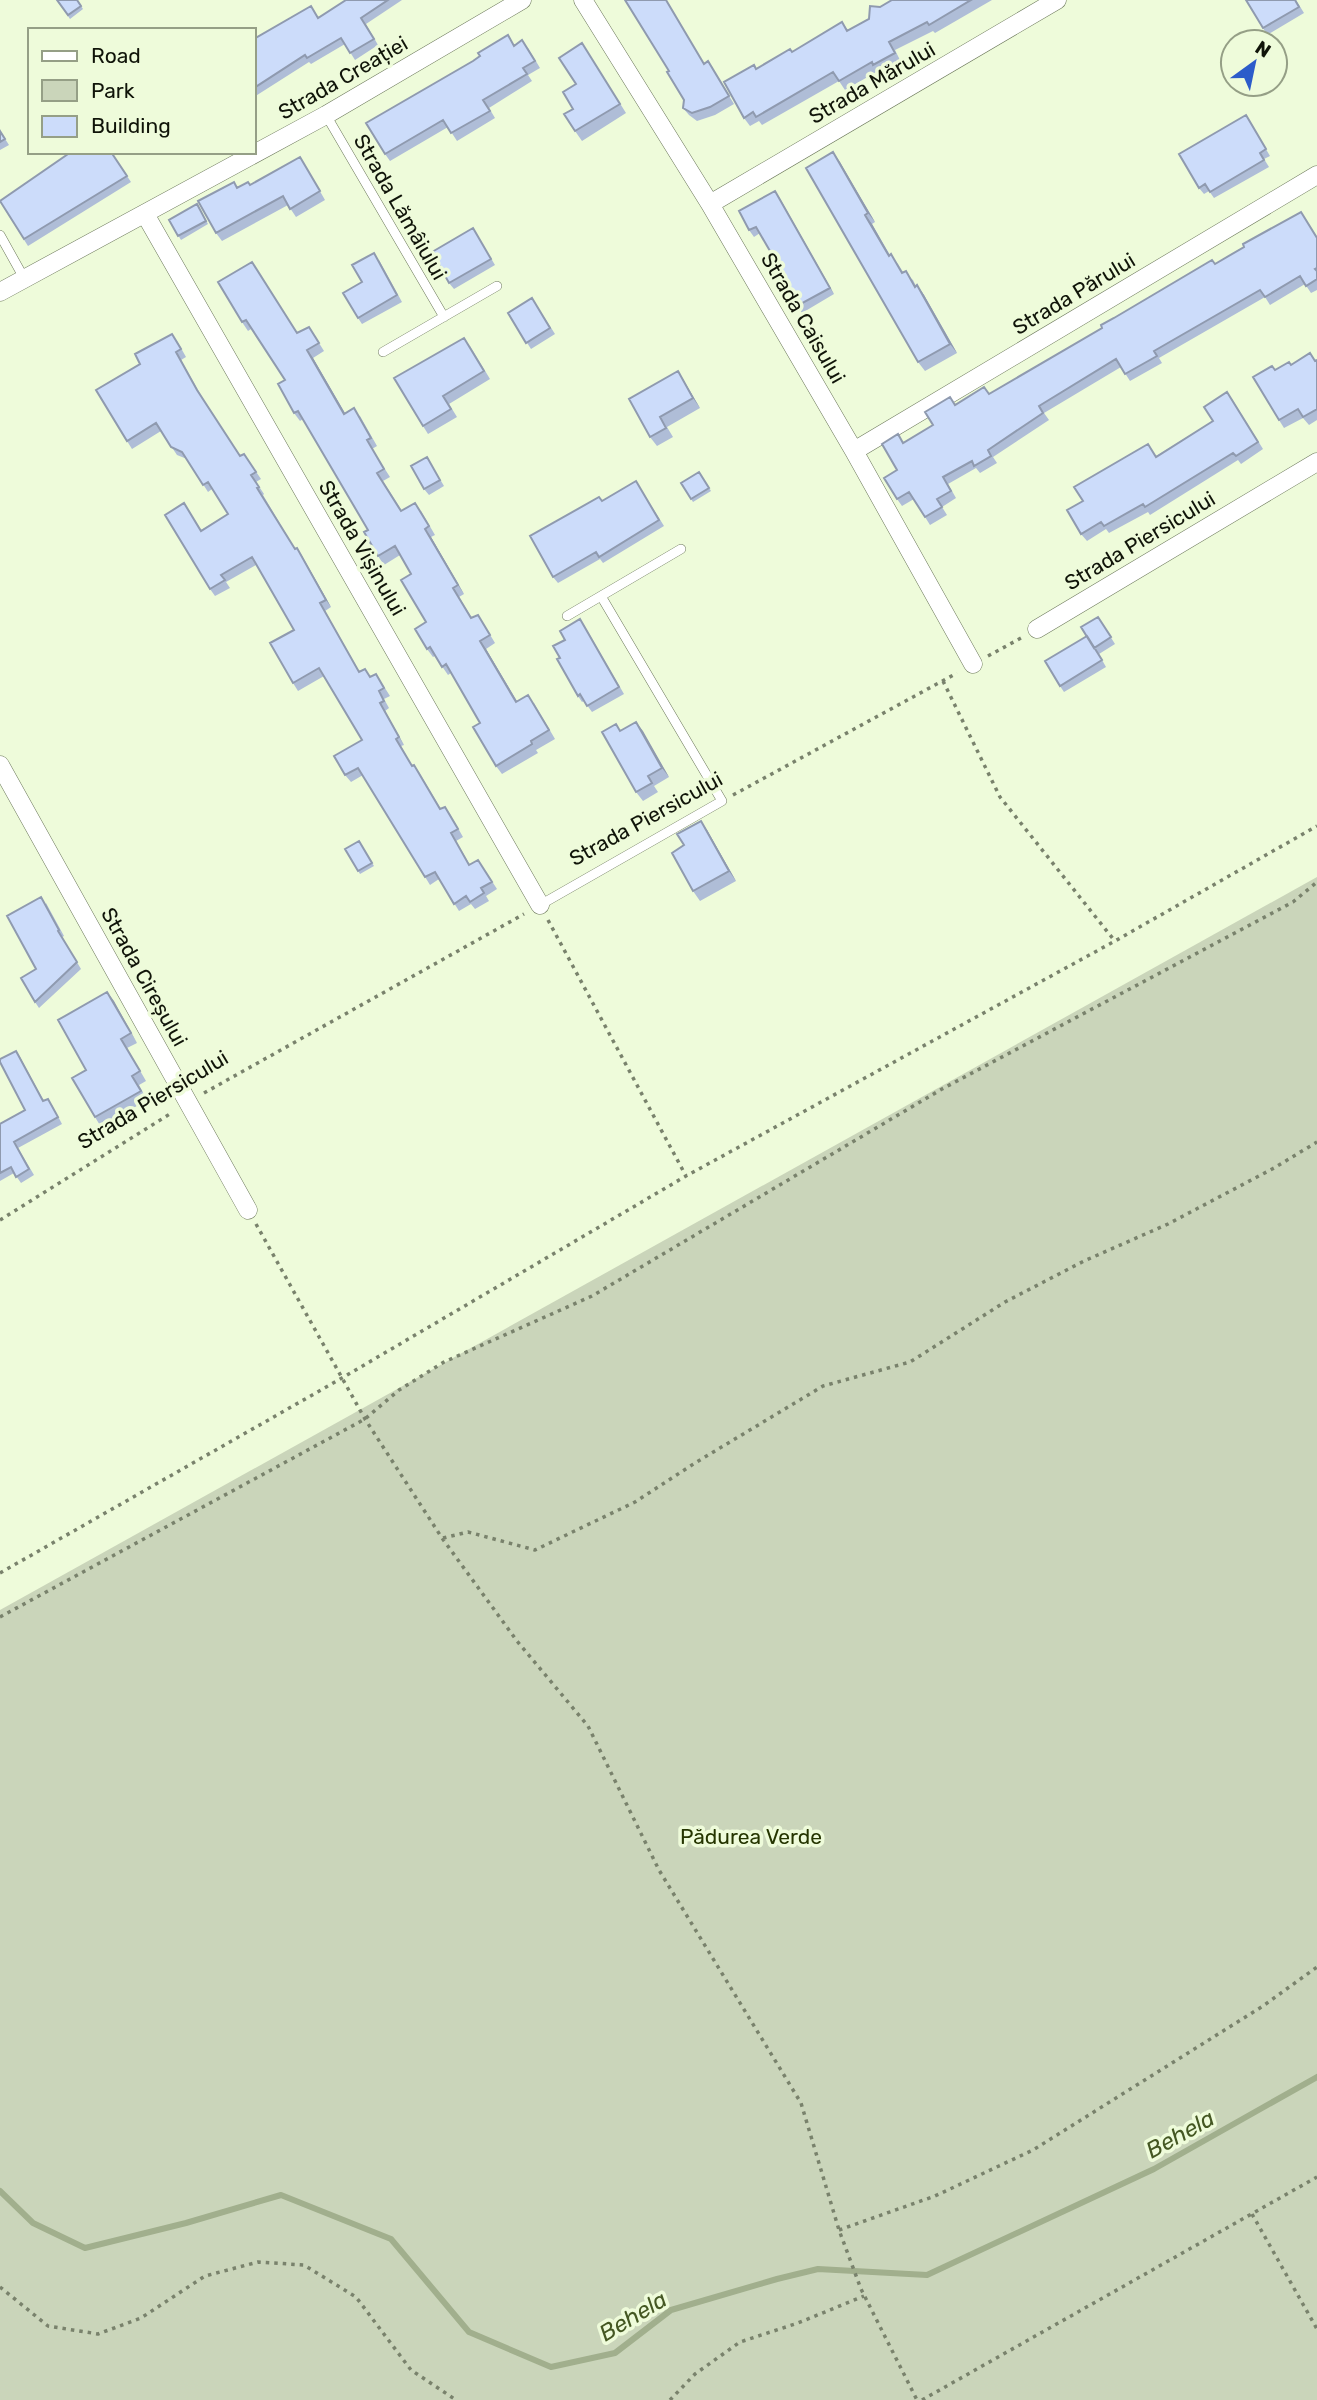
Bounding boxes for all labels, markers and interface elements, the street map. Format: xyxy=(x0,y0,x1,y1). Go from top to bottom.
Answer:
legend xyxy=(28,28,256,154)
north arrow xyxy=(1219,28,1289,98)
street label: Strada Creației xyxy=(274,30,412,125)
street label: Strada Mărului xyxy=(804,36,939,129)
text: N xyxy=(1251,36,1275,63)
text: Road xyxy=(91,43,141,68)
text: Park xyxy=(91,78,135,103)
text: Building xyxy=(91,113,171,138)
street label: Strada Lămâiului xyxy=(349,129,452,284)
street label: Strada Părului xyxy=(1008,247,1139,340)
street label: Strada Caisului xyxy=(756,248,851,388)
street label: Strada Vișinului xyxy=(314,476,411,620)
street label: Strada Piersicului xyxy=(1060,486,1219,595)
street label: Strada Piersicului xyxy=(565,766,727,871)
street label: Strada Cireșului xyxy=(96,903,193,1050)
street label: Strada Piersicului xyxy=(73,1045,232,1154)
park label: Pădurea Verde xyxy=(680,1824,822,1849)
water label: Behela xyxy=(1141,2104,1219,2164)
water label: Behela xyxy=(594,2285,672,2347)

